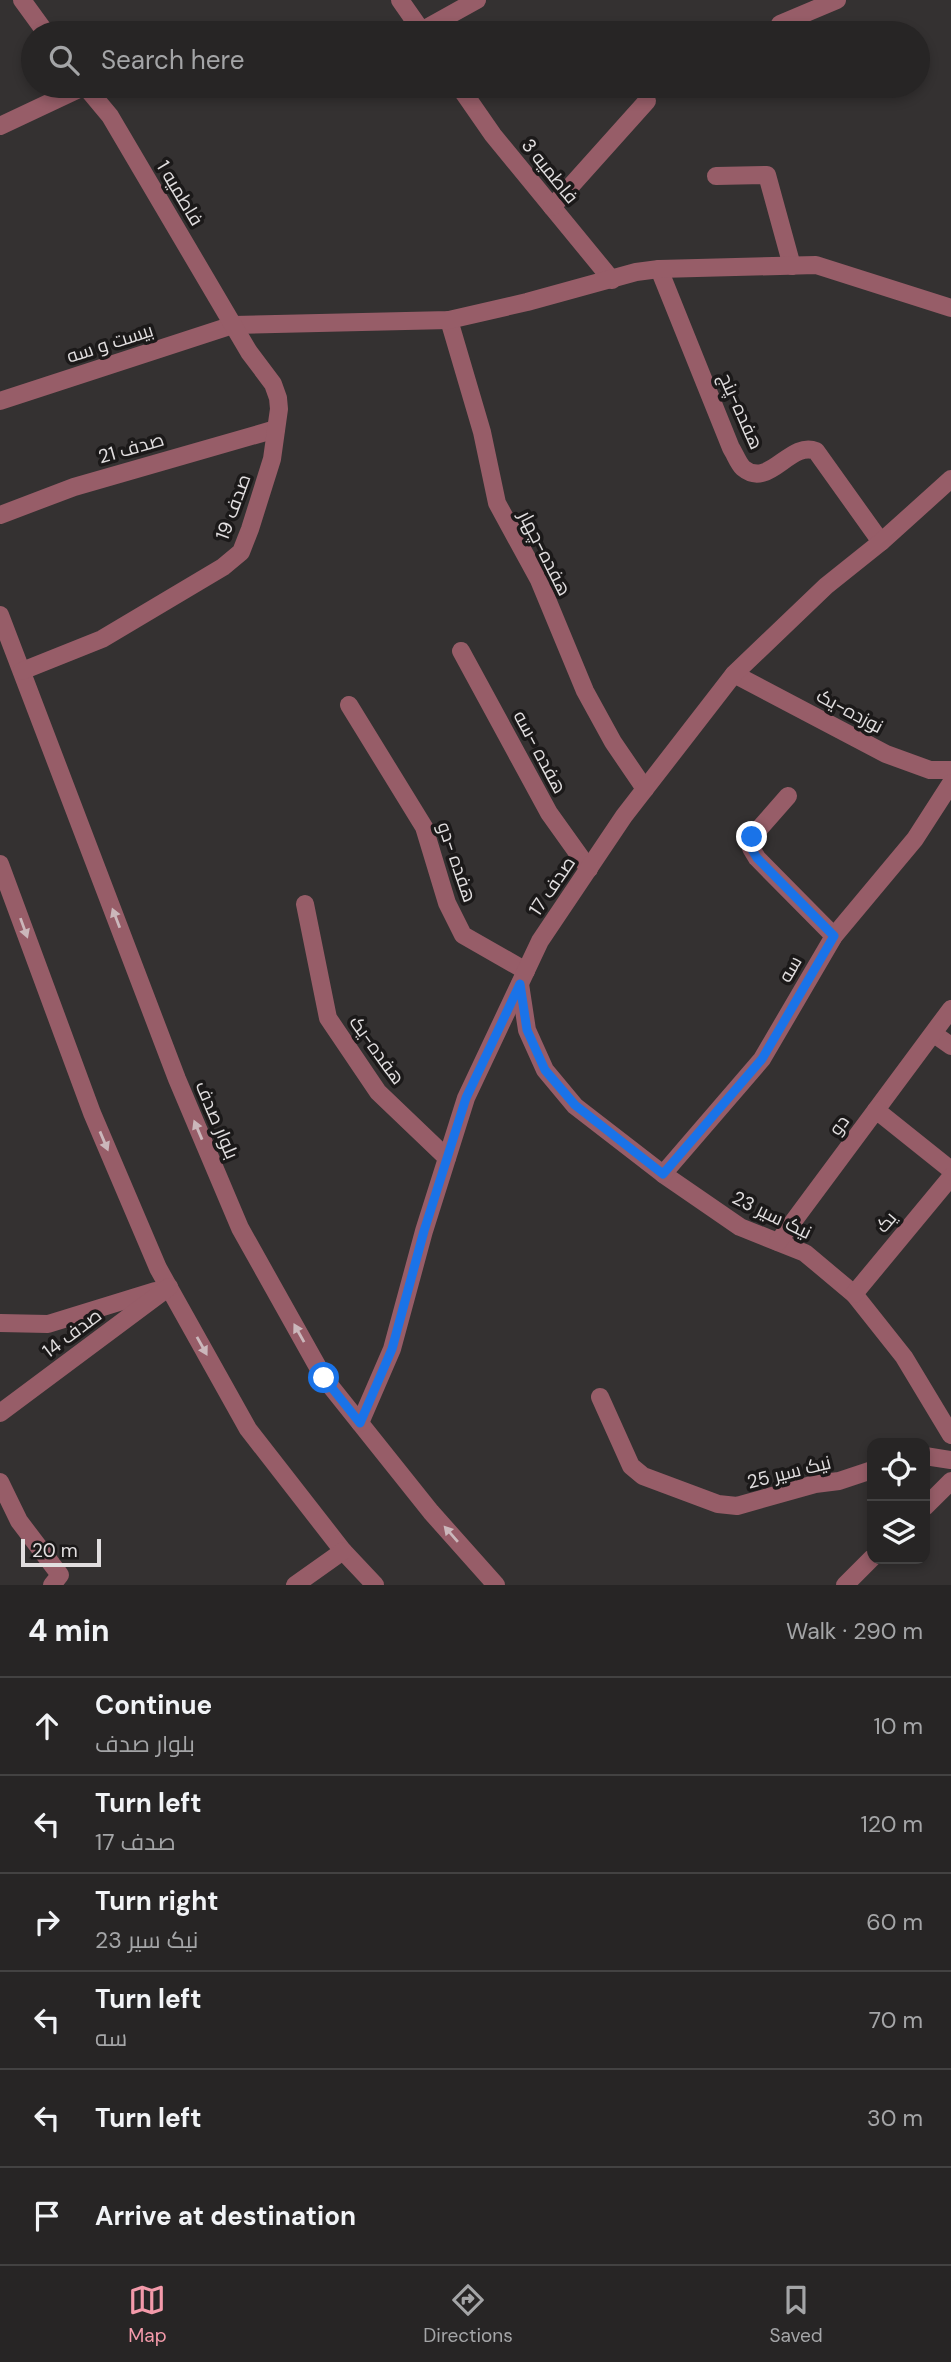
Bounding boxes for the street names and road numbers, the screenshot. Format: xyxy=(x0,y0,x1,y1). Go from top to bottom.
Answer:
street label: فاطمیه 3 xyxy=(516,133,584,209)
street label: فاطمیه 1 xyxy=(151,156,209,230)
street label: بیست و سه xyxy=(63,317,157,369)
street label: هفده-پنج xyxy=(712,369,769,454)
street label: صدف 21 xyxy=(95,427,167,469)
street label: صدف 19 xyxy=(210,471,256,543)
street label: هفده-چهار xyxy=(512,505,577,600)
street label: نوزده-یک xyxy=(812,683,888,739)
street label: هفده -سه xyxy=(508,706,572,798)
street label: هفده -دو xyxy=(432,818,482,906)
street label: صدف 17 xyxy=(523,851,581,921)
street label: سه xyxy=(772,951,808,987)
street label: هفده-یک xyxy=(344,1011,410,1089)
street label: بلوار صدف xyxy=(189,1077,245,1163)
street label: دو xyxy=(823,1110,855,1140)
street label: نیک سیر 23 xyxy=(728,1185,816,1245)
street label: یک xyxy=(870,1206,902,1238)
street label: صدف 14 xyxy=(37,1303,107,1363)
street label: نیک سیر 25 xyxy=(744,1449,834,1495)

